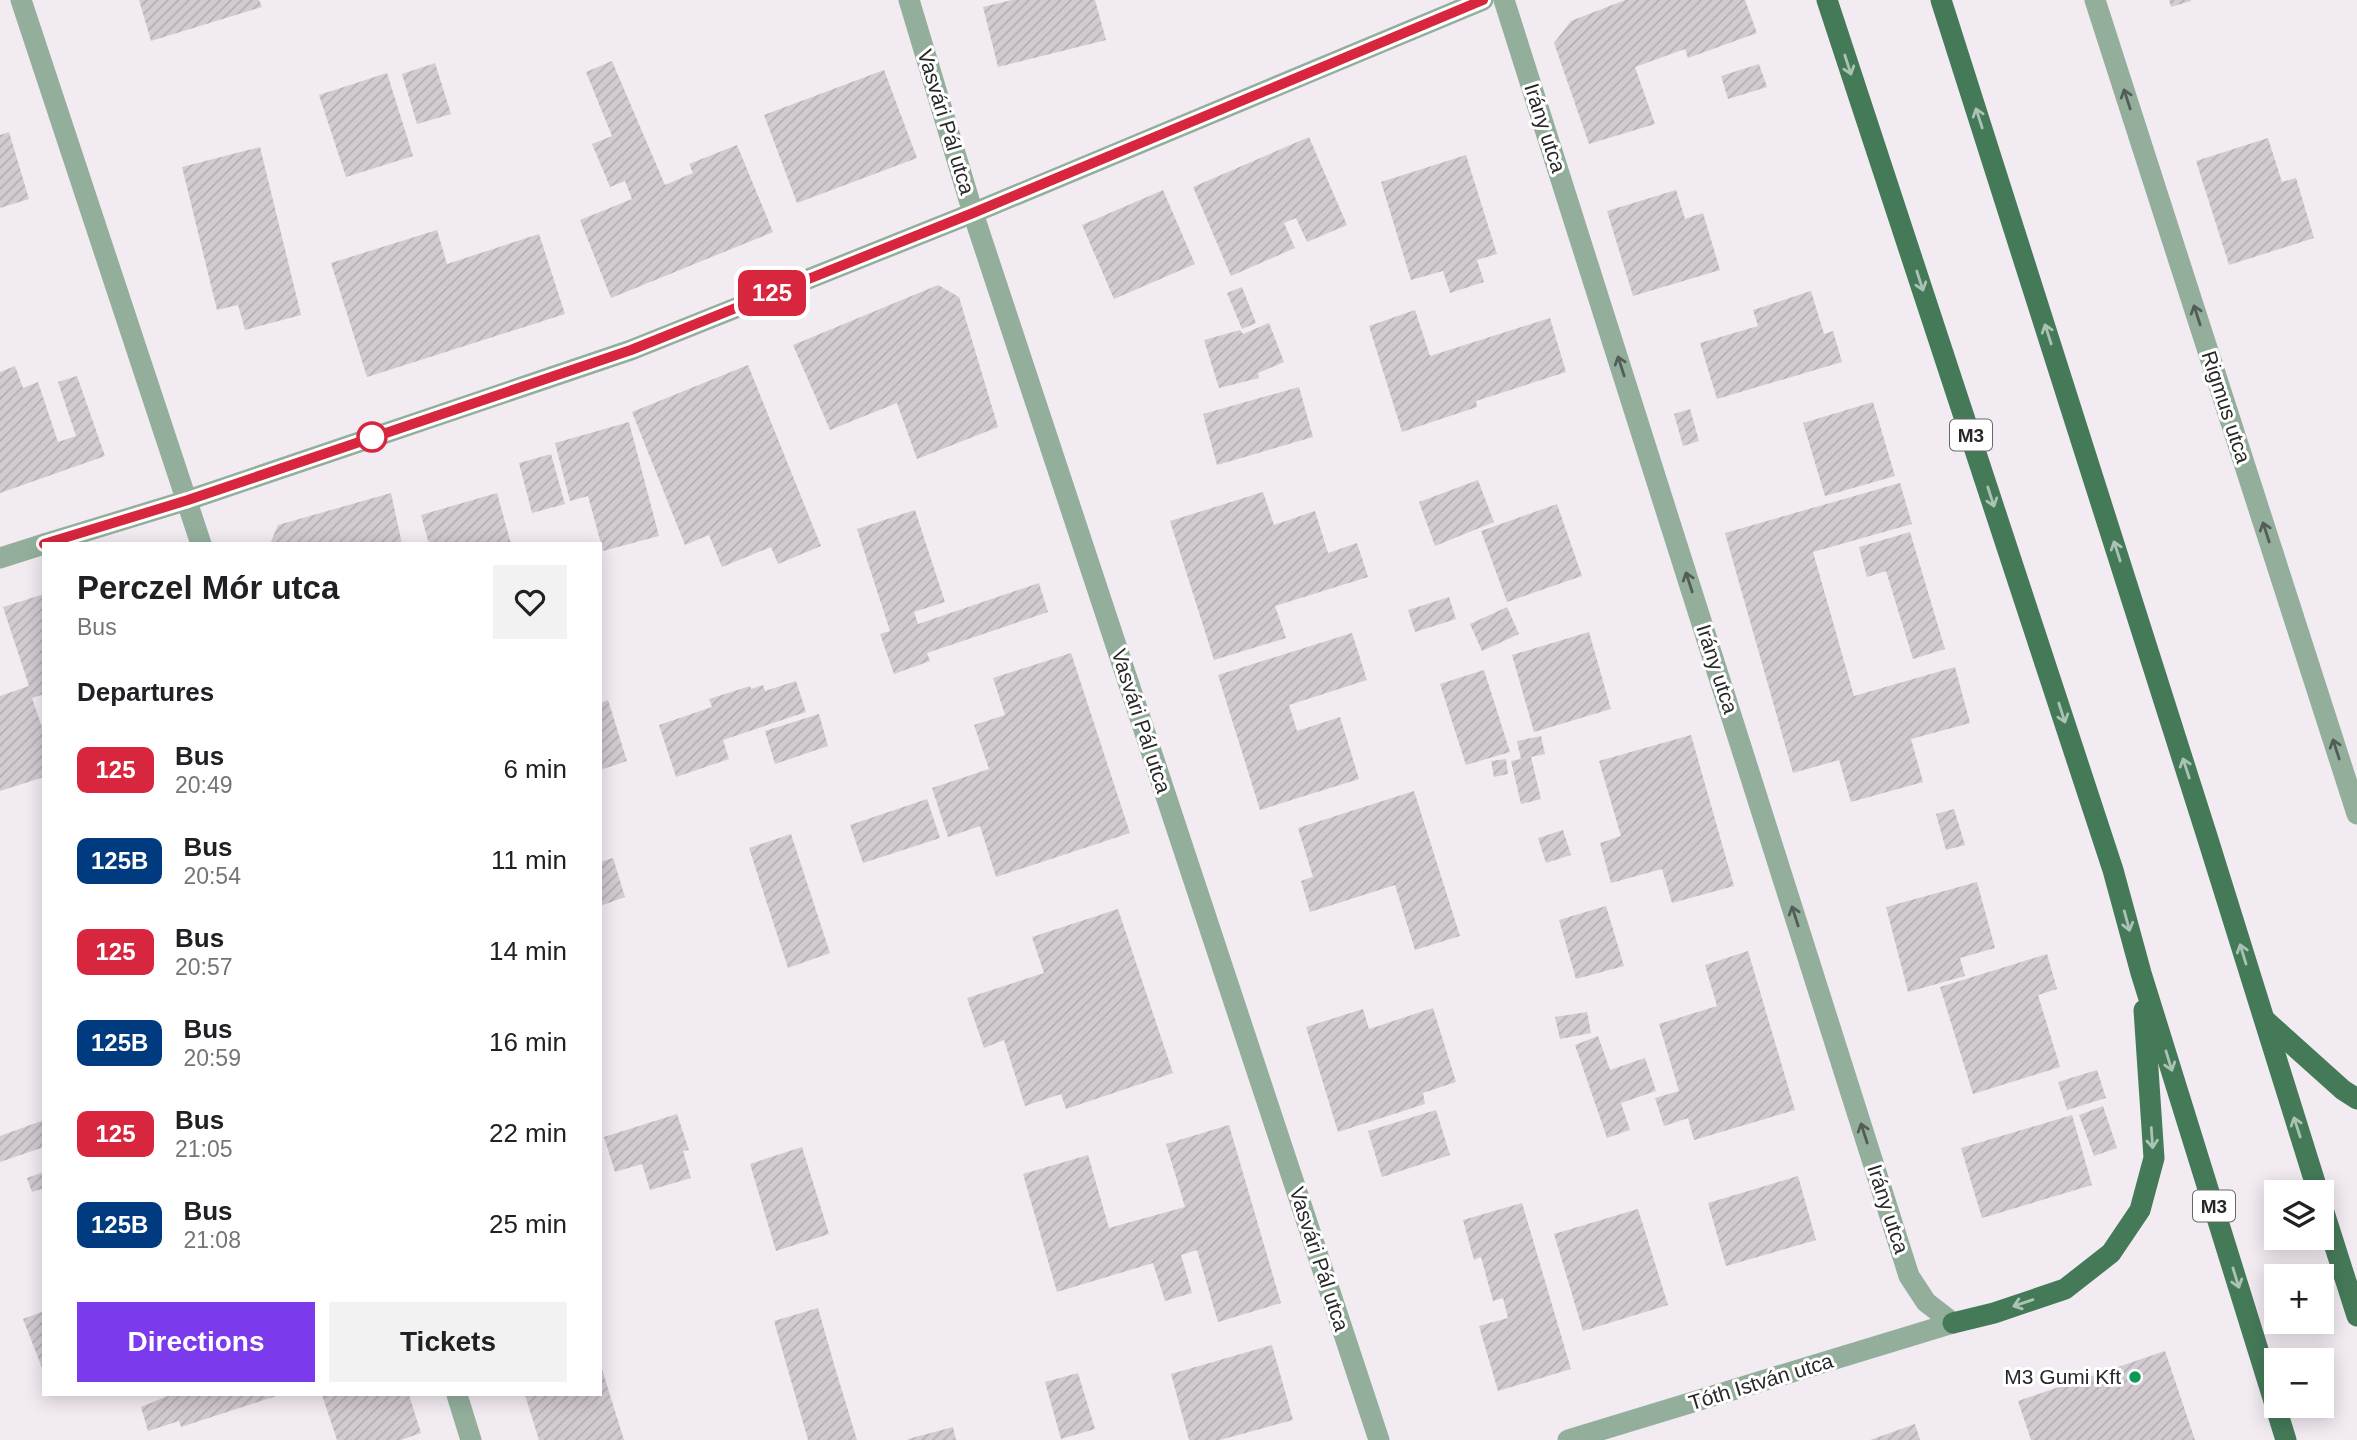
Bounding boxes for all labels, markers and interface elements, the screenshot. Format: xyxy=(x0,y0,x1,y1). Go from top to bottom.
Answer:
street label: Vasvári Pál utca xyxy=(914,47,980,197)
one-way arrow xyxy=(1843,53,1855,75)
street label: Irány utca xyxy=(1520,80,1571,176)
one-way arrow xyxy=(2120,88,2133,110)
one-way arrow xyxy=(1971,107,1984,129)
one-way arrow xyxy=(1915,269,1927,291)
line badge: 125 xyxy=(732,270,812,316)
text: 125 xyxy=(752,279,792,306)
one-way arrow xyxy=(2189,305,2202,327)
one-way arrow xyxy=(2040,324,2053,346)
street label: Rigmus utca xyxy=(2198,348,2256,466)
one-way arrow xyxy=(1613,355,1626,377)
road number: M3 xyxy=(1950,420,1992,450)
unlabelled marker xyxy=(357,422,387,452)
one-way arrow xyxy=(1986,485,1998,507)
one-way arrow xyxy=(2259,521,2272,543)
one-way arrow xyxy=(2109,540,2122,562)
button: heart xyxy=(493,565,567,639)
text: Perczel Mór utca xyxy=(77,569,339,606)
one-way arrow xyxy=(1682,572,1695,594)
text: Bus xyxy=(77,614,117,640)
street label: Irány utca xyxy=(1692,621,1743,717)
street label: Vasvári Pál utca xyxy=(1107,646,1176,796)
text: Departures xyxy=(77,677,214,707)
one-way arrow xyxy=(2057,701,2070,723)
one-way arrow xyxy=(2329,738,2341,760)
text: Bus xyxy=(175,741,224,771)
text: 6 min xyxy=(503,754,567,784)
text: 125 xyxy=(95,756,136,783)
one-way arrow xyxy=(2178,757,2191,779)
text: 20:49 xyxy=(175,772,233,798)
text: Bus xyxy=(183,832,233,862)
text: 11 min xyxy=(491,845,567,875)
text: 125B xyxy=(91,847,148,874)
text: 20:54 xyxy=(183,863,241,889)
one-way arrow xyxy=(1788,905,1801,927)
one-way arrow xyxy=(2121,909,2134,932)
text: Bus xyxy=(175,923,224,953)
text: 14 min xyxy=(489,936,567,966)
text: 125 xyxy=(95,938,136,965)
one-way arrow xyxy=(2236,943,2249,965)
text: 20:57 xyxy=(175,954,233,980)
text: Bus xyxy=(183,1014,233,1044)
text: 16 min xyxy=(489,1027,567,1057)
text: 125B xyxy=(91,1029,148,1056)
text: 20:59 xyxy=(183,1045,241,1071)
one-way arrow xyxy=(2163,1050,2176,1072)
text: Bus xyxy=(175,1105,224,1135)
one-way arrow xyxy=(2290,1116,2302,1138)
text: 22 min xyxy=(489,1118,567,1148)
text: 125 xyxy=(95,1120,136,1147)
one-way arrow xyxy=(1857,1122,1870,1144)
one-way arrow xyxy=(2146,1127,2159,1149)
text: 21:05 xyxy=(175,1136,233,1162)
street label: Irány utca xyxy=(1863,1161,1914,1257)
map controls xyxy=(2264,1180,2334,1418)
button: layers xyxy=(2264,1180,2334,1250)
street label: Vasvári Pál utca xyxy=(1285,1184,1354,1334)
road number: M3 xyxy=(2193,1190,2235,1222)
text: Bus xyxy=(183,1196,233,1226)
text: 25 min xyxy=(489,1209,567,1239)
text: 125B xyxy=(91,1211,148,1238)
text: 21:08 xyxy=(183,1227,241,1253)
button: + xyxy=(2264,1264,2334,1334)
one-way arrow xyxy=(2231,1267,2243,1289)
one-way arrow xyxy=(2013,1298,2035,1310)
button: Directions xyxy=(77,1302,315,1382)
button: Tickets xyxy=(329,1302,567,1382)
button: − xyxy=(2264,1348,2334,1418)
street label: Tóth István utca xyxy=(1686,1349,1836,1414)
place label: M3 Gumi Kft xyxy=(2004,1365,2121,1388)
marker: M3 Gumi Kft xyxy=(2127,1369,2143,1385)

